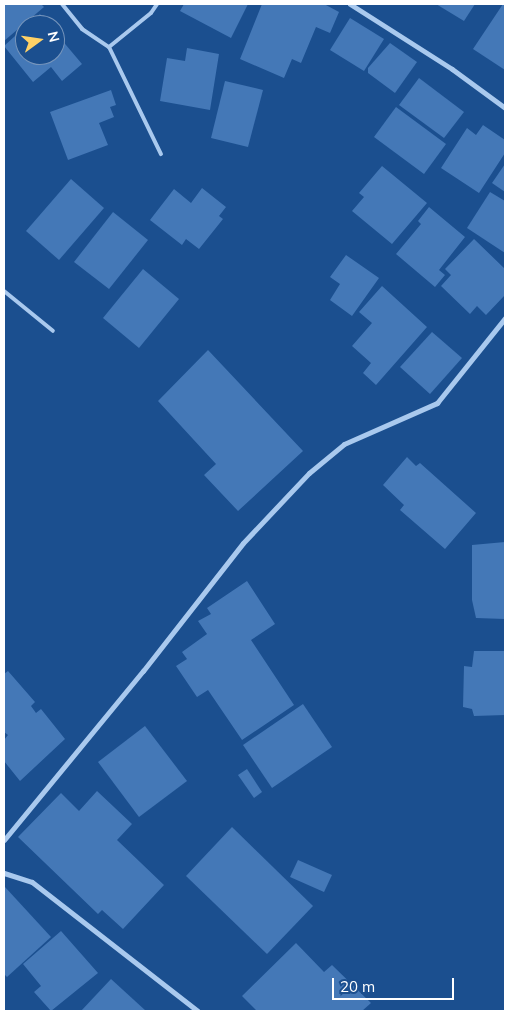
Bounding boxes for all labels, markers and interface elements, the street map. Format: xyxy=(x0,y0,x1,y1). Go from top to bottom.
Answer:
north arrow xyxy=(15,15,65,65)
text: N xyxy=(44,29,64,44)
scale bar xyxy=(334,968,456,1000)
text: 20 m xyxy=(340,977,375,996)

